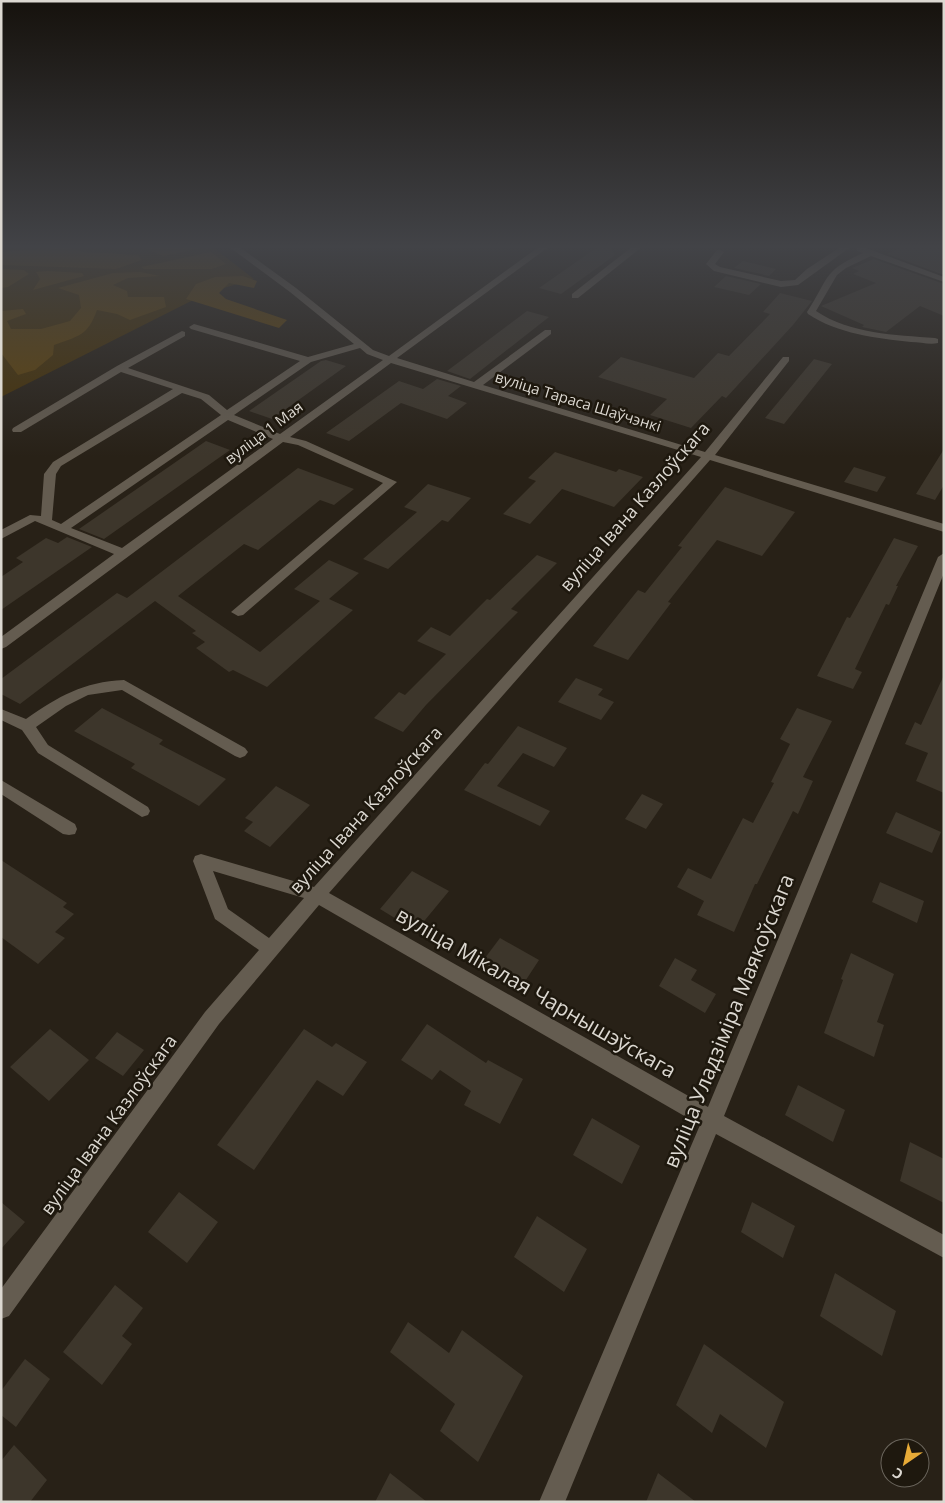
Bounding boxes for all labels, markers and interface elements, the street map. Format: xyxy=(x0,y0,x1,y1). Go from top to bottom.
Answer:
street label: вуліца Тараса Шаўчэнкі xyxy=(493,366,664,436)
street label: вуліца 1 Мая xyxy=(220,396,306,468)
street label: вуліца Івана Казлоўскага xyxy=(554,417,715,596)
street label: вуліца Івана Казлоўскага xyxy=(284,721,447,898)
street label: вуліца Уладзіміра Маякоўскага xyxy=(656,870,800,1172)
street label: вуліца Мікалая Чарнышэўскага xyxy=(391,900,682,1084)
street label: вуліца Івана Казлоўскага xyxy=(35,1030,182,1219)
north arrow xyxy=(880,1438,930,1488)
text: С xyxy=(888,1464,906,1485)

